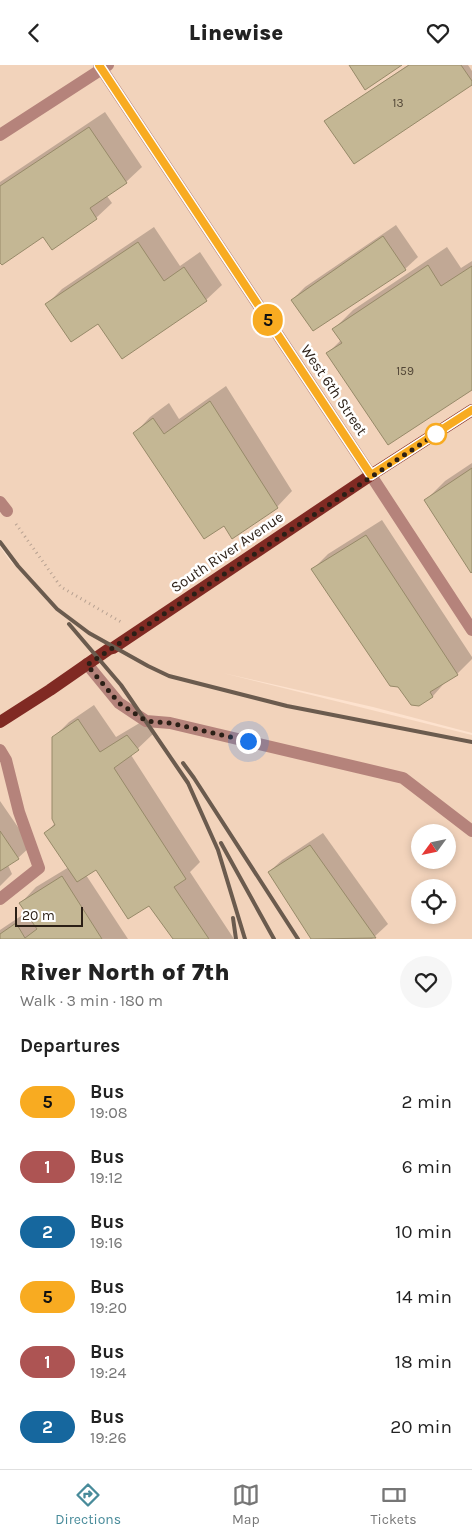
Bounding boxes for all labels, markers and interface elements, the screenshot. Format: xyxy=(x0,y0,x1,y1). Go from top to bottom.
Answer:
icon: back xyxy=(20,19,48,47)
icon: heart xyxy=(424,19,452,47)
text: Linewise xyxy=(189,20,283,46)
house number: 13 xyxy=(392,96,404,110)
line badge: 5 xyxy=(252,304,284,336)
text: 5 xyxy=(263,309,273,331)
street label: West 6th Street xyxy=(297,341,371,439)
house number: 159 xyxy=(396,364,414,378)
unlabelled marker xyxy=(425,423,447,445)
street label: South River Avenue xyxy=(167,508,287,596)
your location xyxy=(236,729,261,754)
north arrow xyxy=(411,824,456,869)
map controls xyxy=(411,824,456,924)
button: locate xyxy=(411,879,456,924)
scale bar xyxy=(15,904,82,927)
text: 20 m xyxy=(22,907,55,924)
button: heart xyxy=(400,956,452,1008)
text: River North of 7th xyxy=(20,958,230,986)
text: Walk · 3 min · 180 m xyxy=(20,991,163,1010)
text: Departures xyxy=(20,1035,120,1057)
text: Bus xyxy=(90,1081,124,1103)
text: 5 xyxy=(42,1091,53,1113)
text: 2 min xyxy=(402,1091,452,1113)
text: 19:08 xyxy=(90,1103,128,1122)
text: Bus xyxy=(90,1146,124,1168)
text: 1 xyxy=(44,1156,51,1178)
text: 6 min xyxy=(402,1156,452,1178)
text: 19:12 xyxy=(90,1168,123,1187)
text: Bus xyxy=(90,1211,124,1233)
text: 2 xyxy=(42,1221,53,1243)
text: 10 min xyxy=(395,1221,452,1243)
text: 19:16 xyxy=(90,1233,123,1252)
text: Bus xyxy=(90,1276,124,1298)
text: 5 xyxy=(42,1286,53,1308)
text: 14 min xyxy=(396,1286,452,1308)
text: 19:20 xyxy=(90,1298,127,1317)
text: Bus xyxy=(90,1341,124,1363)
text: 1 xyxy=(44,1351,51,1373)
text: 18 min xyxy=(395,1351,452,1373)
text: 19:24 xyxy=(90,1363,126,1382)
text: Bus xyxy=(90,1406,124,1428)
text: 2 xyxy=(42,1416,53,1438)
text: 20 min xyxy=(390,1416,452,1438)
text: 19:26 xyxy=(90,1428,127,1447)
tab: Directions xyxy=(55,1481,121,1528)
tab: Map xyxy=(232,1481,260,1528)
tab: Tickets xyxy=(371,1481,417,1528)

